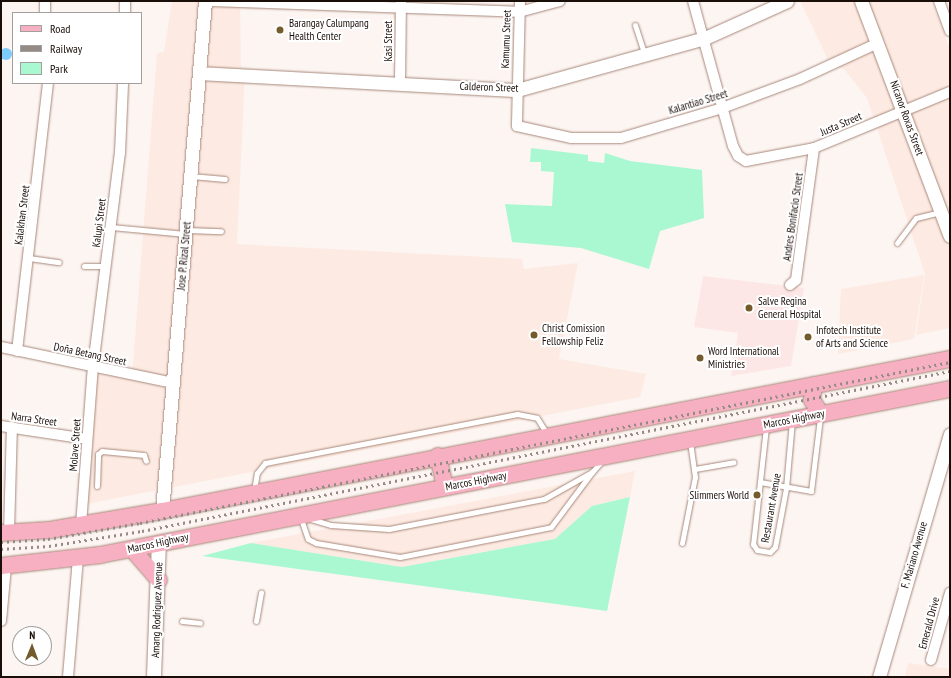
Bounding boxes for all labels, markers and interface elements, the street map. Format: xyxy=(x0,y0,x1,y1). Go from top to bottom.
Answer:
street label: Kamumu Street xyxy=(498,10,514,68)
legend xyxy=(12,12,142,84)
place label: Barangay Calumpang Health Center xyxy=(289,17,369,43)
text: Road xyxy=(50,21,70,36)
street label: Kasi Street xyxy=(381,21,395,61)
marker: Barangay Calumpang Health Center xyxy=(274,24,286,36)
text: Railway xyxy=(50,41,82,56)
text: Park xyxy=(50,61,68,76)
street label: Calderon Street xyxy=(459,79,519,95)
street label: Nicanor Roxas Street xyxy=(887,79,927,157)
street label: Kalantiao Street xyxy=(667,87,729,117)
street label: Justa Street xyxy=(818,109,864,139)
street label: Andres Bonifacio Street xyxy=(780,172,806,262)
street label: Kalakhan Street xyxy=(12,184,32,246)
street label: Kalupi Street xyxy=(89,198,109,248)
street label: Jose P. Rizal Street xyxy=(174,221,194,291)
place label: Salve Regina General Hospital xyxy=(758,295,821,321)
marker: Salve Regina General Hospital xyxy=(743,302,755,314)
place label: Christ Comission Fellowship Feliz xyxy=(542,322,605,348)
place label: Infotech Institute of Arts and Science xyxy=(816,324,888,350)
marker: Christ Comission Fellowship Feliz xyxy=(529,330,539,340)
marker: Infotech Institute of Arts and Science xyxy=(803,332,813,342)
street label: Doña Betang Street xyxy=(52,340,128,368)
place label: Word International Ministries xyxy=(708,345,779,371)
marker: Word International Ministries xyxy=(695,353,705,363)
street label: Marcos Highway xyxy=(762,407,826,431)
street label: Narra Street xyxy=(10,409,58,429)
street label: Molave Street xyxy=(67,418,83,472)
street label: Marcos Highway xyxy=(444,469,508,493)
street label: Restaurant Avenue xyxy=(758,472,784,544)
place label: Slimmers World xyxy=(689,488,749,502)
marker: Slimmers World xyxy=(752,490,762,500)
street label: F. Mariano Avenue xyxy=(898,520,930,590)
street label: Marcos Highway xyxy=(126,530,190,556)
street label: Amang Rodriguez Avenue xyxy=(149,562,165,658)
street label: Emerald Drive xyxy=(916,595,942,651)
north arrow xyxy=(12,626,52,666)
text: N xyxy=(29,628,35,642)

